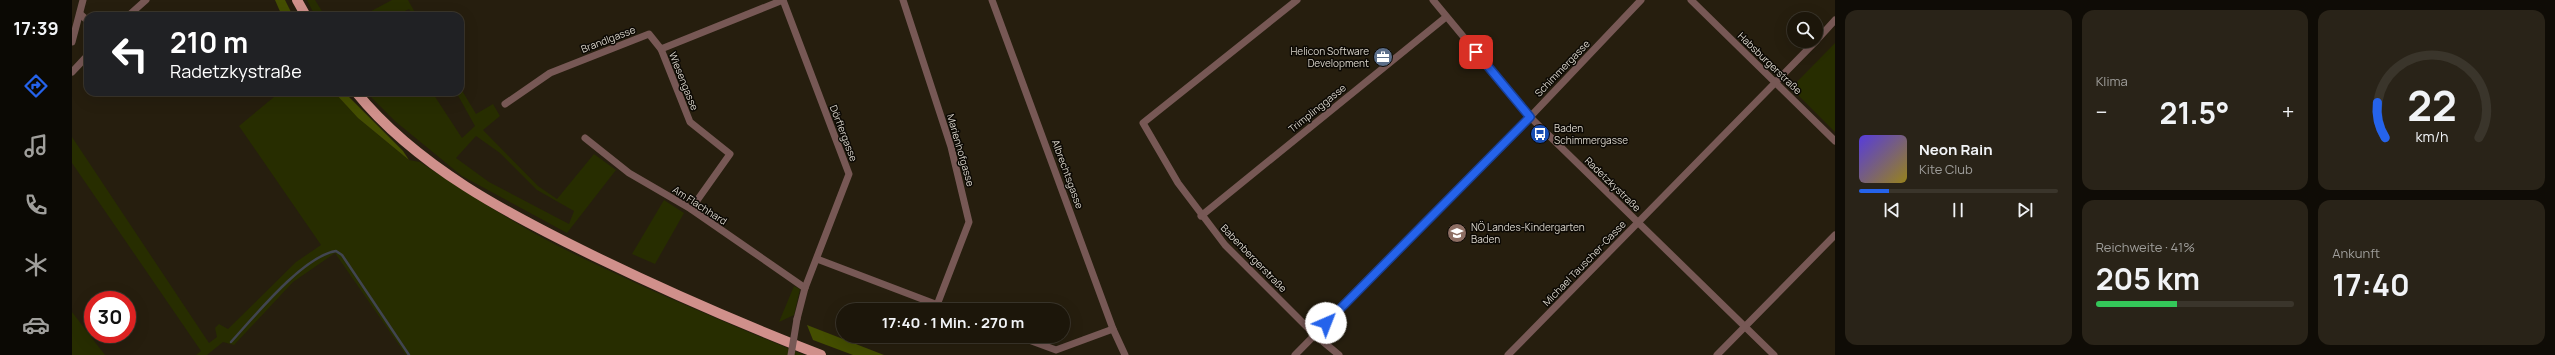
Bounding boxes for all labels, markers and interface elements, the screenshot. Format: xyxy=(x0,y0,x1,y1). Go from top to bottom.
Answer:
map controls xyxy=(1787,12,1823,48)
button: search xyxy=(1787,12,1823,48)
text: 17:39 xyxy=(13,16,59,40)
street label: Brandlgasse xyxy=(579,22,637,56)
text: 210 m xyxy=(170,23,248,61)
icon: left xyxy=(104,28,156,80)
street label: Habsburgerstraße xyxy=(1735,29,1805,97)
pin xyxy=(1459,35,1493,69)
street label: Schimmergasse xyxy=(1531,36,1593,99)
icon: arrive xyxy=(1465,41,1487,63)
place label: Helicon Software Development xyxy=(1290,44,1369,70)
office icon: Helicon Software Development xyxy=(1372,46,1394,68)
street label: Wiesengasse xyxy=(666,50,702,113)
text: Radetzkystraße xyxy=(170,59,302,83)
icon: directions xyxy=(22,72,50,100)
text: Klima xyxy=(2096,72,2128,90)
text: 22 xyxy=(2407,77,2456,133)
street label: Trimplinggasse xyxy=(1285,80,1349,136)
text: 21.5° xyxy=(2160,92,2230,133)
text: − xyxy=(2096,97,2108,127)
text: + xyxy=(2282,97,2294,127)
street label: Dörflergasse xyxy=(827,103,861,163)
street label: Marienhofgasse xyxy=(944,112,978,188)
place label: Baden Schimmergasse xyxy=(1554,121,1628,147)
bus stop icon: Baden Schimmergasse xyxy=(1529,123,1551,145)
text: km/h xyxy=(2415,127,2448,146)
icon: music xyxy=(22,132,50,160)
street label: Albrechtsgasse xyxy=(1049,138,1087,211)
text: Neon Rain xyxy=(1919,139,1993,160)
street label: Radetzkystraße xyxy=(1582,154,1644,215)
text: Kite Club xyxy=(1919,160,1973,178)
street label: Am Flachhard xyxy=(670,182,730,228)
icon: phone xyxy=(22,191,50,219)
icon: previous xyxy=(1881,199,1903,221)
icon: pause xyxy=(1947,199,1969,221)
icon: next xyxy=(2014,199,2036,221)
street label: Michael Tauscher-Gasse xyxy=(1539,217,1629,309)
place label: NÖ Landes-Kindergarten Baden xyxy=(1471,220,1585,246)
street label: Babenbergerstraße xyxy=(1218,221,1290,295)
school or university icon: NÖ Landes-Kindergarten Baden xyxy=(1446,222,1468,244)
text: Reichweite · 41% xyxy=(2096,238,2195,256)
text: Ankunft xyxy=(2332,244,2380,262)
icon: climate xyxy=(22,251,50,279)
text: 205 km xyxy=(2096,258,2200,299)
text: 17:40 xyxy=(2332,264,2410,305)
speed limit sign: 30 xyxy=(84,291,136,343)
position arrow xyxy=(1305,302,1347,344)
icon: car xyxy=(22,311,50,339)
text: 17:40 · 1 Min. · 270 m xyxy=(882,312,1024,333)

